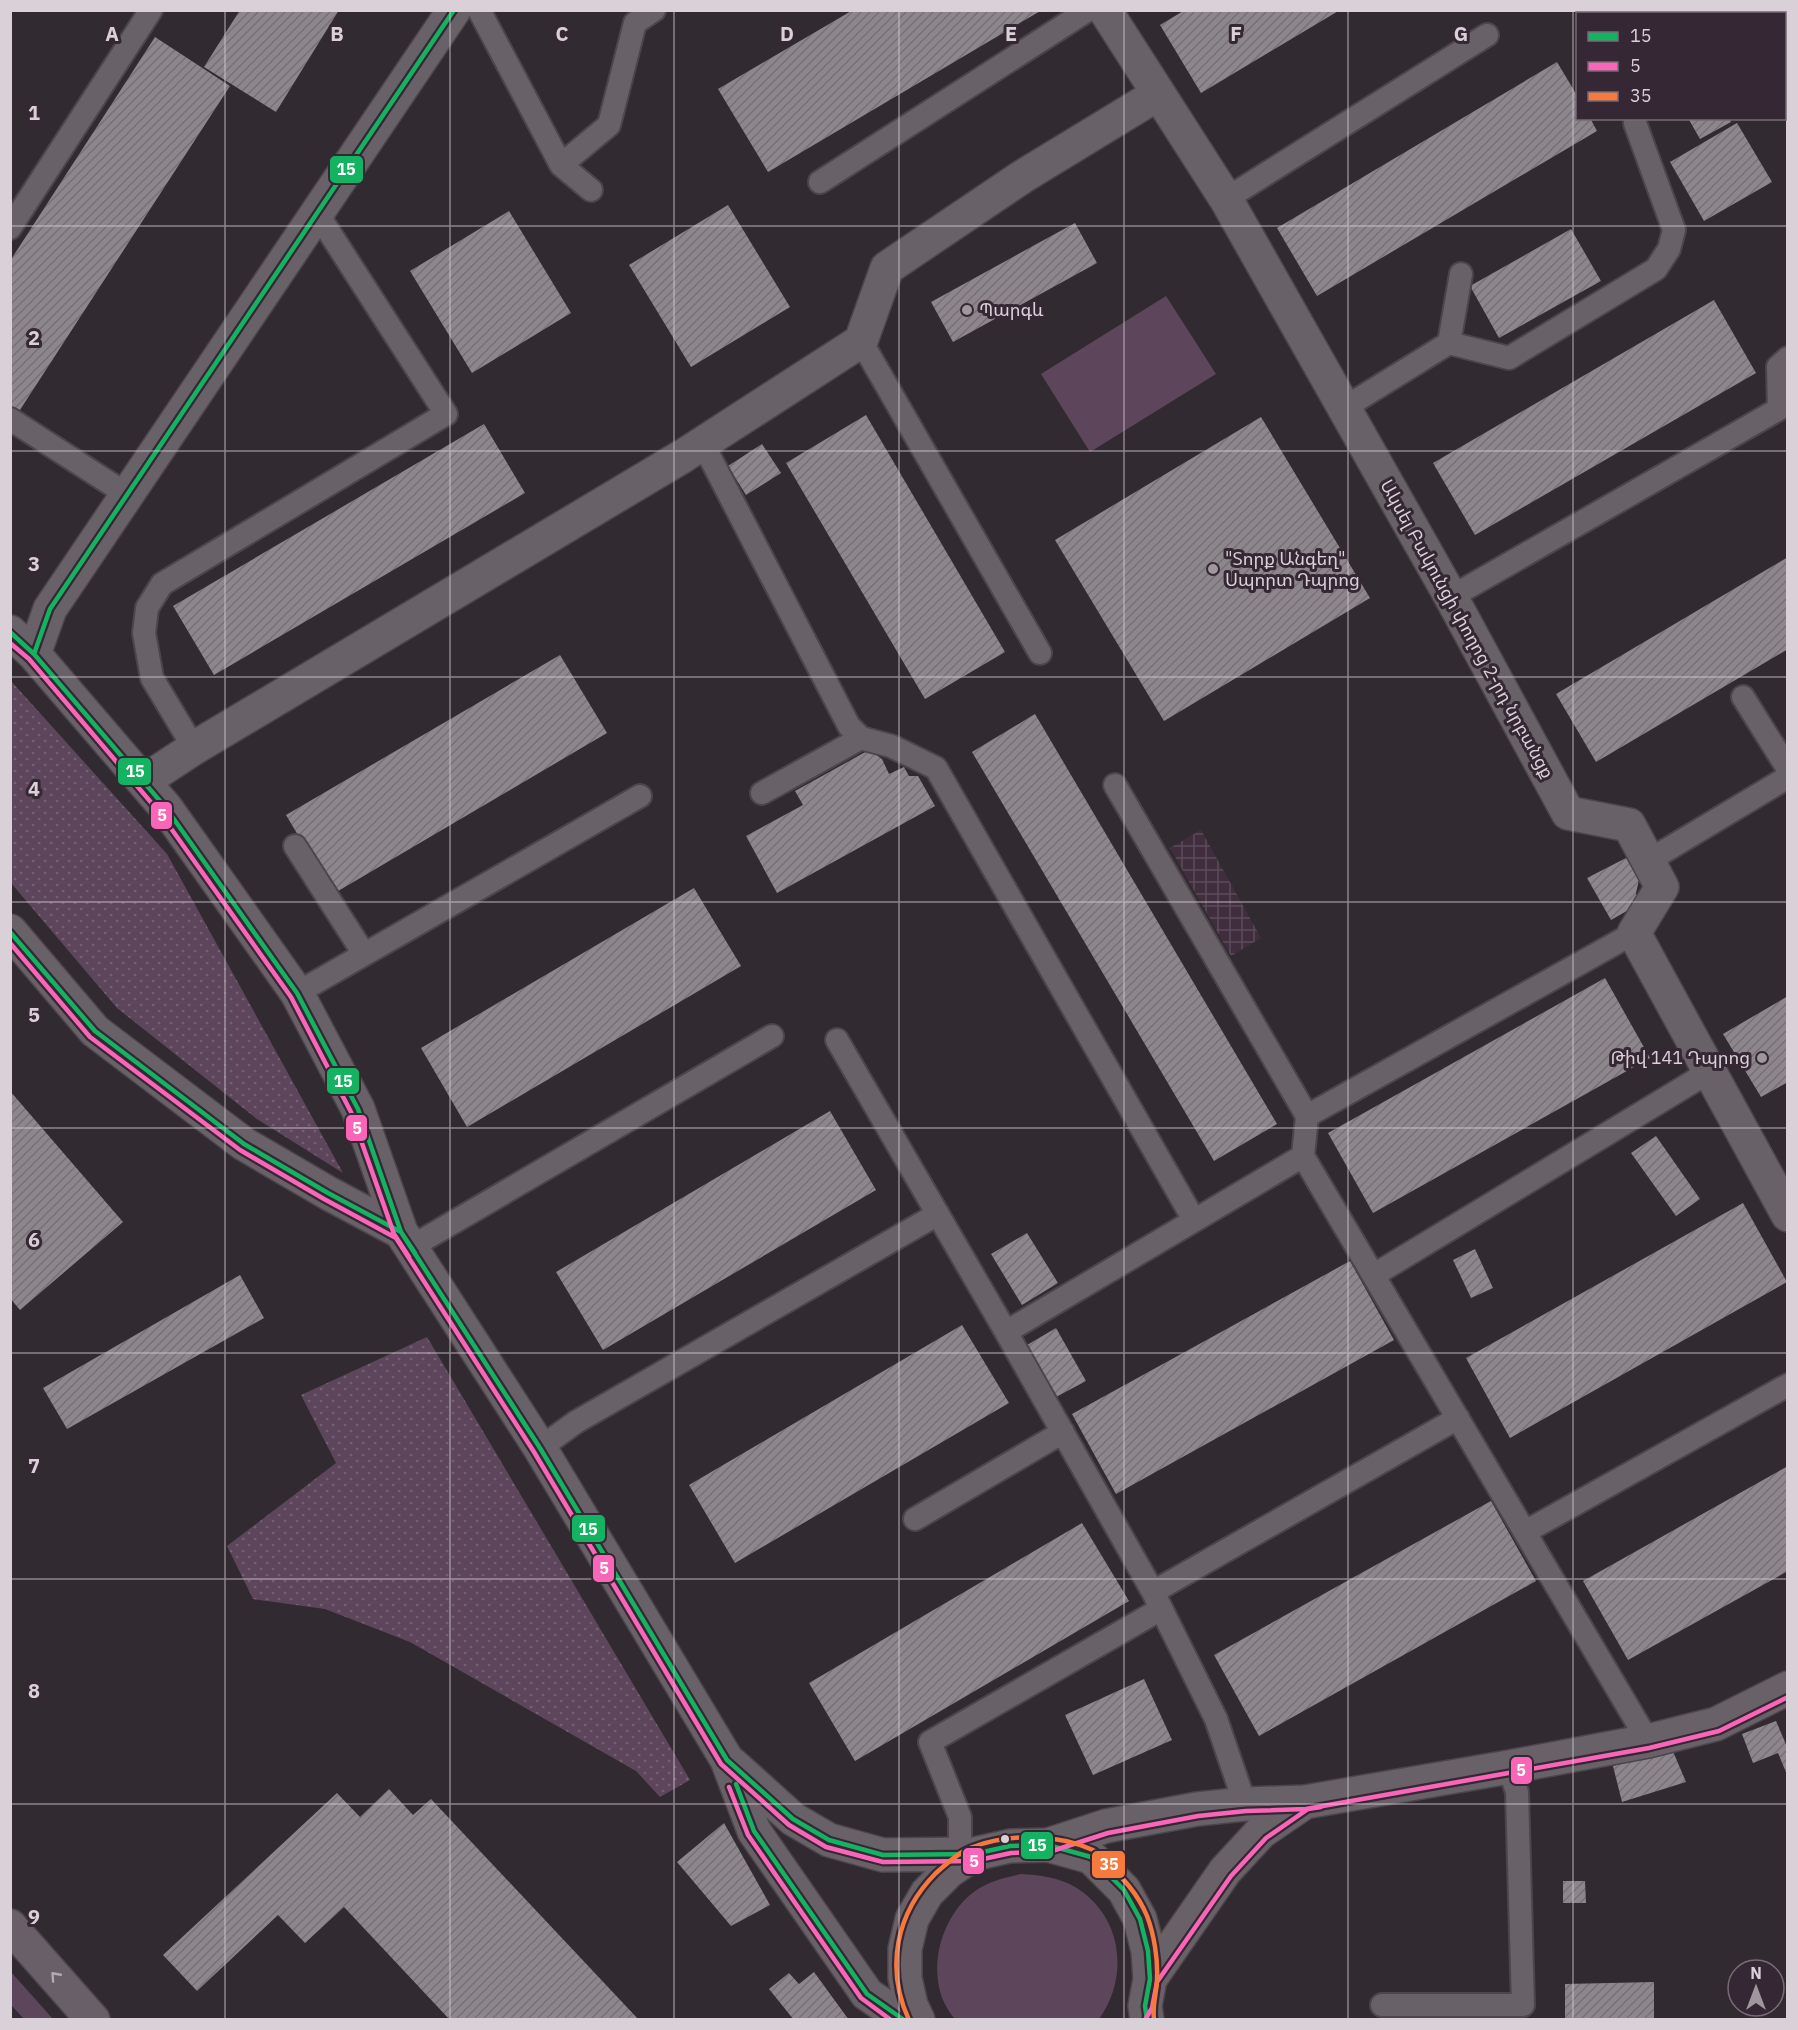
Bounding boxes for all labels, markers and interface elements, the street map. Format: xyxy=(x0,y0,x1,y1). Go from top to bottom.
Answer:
legend xyxy=(1576,12,1786,120)
text: A xyxy=(105,20,119,47)
text: B xyxy=(330,20,344,47)
text: C xyxy=(555,20,569,47)
text: D xyxy=(780,20,794,47)
text: E xyxy=(1005,20,1017,47)
text: F xyxy=(1230,20,1242,47)
text: G xyxy=(1454,20,1468,47)
text: 15 xyxy=(1630,24,1652,47)
text: 5 xyxy=(1630,54,1641,77)
text: 35 xyxy=(1630,84,1652,107)
text: 1 xyxy=(28,99,40,126)
line badge: 15 xyxy=(329,155,364,184)
text: 15 xyxy=(336,159,356,179)
place label: Պարգև xyxy=(979,298,1044,321)
marker: Պարգև xyxy=(960,303,974,317)
text: 2 xyxy=(28,324,40,351)
street label: Ակսել Բակունցի փողոց 2-րդ նրբանցք xyxy=(1375,475,1559,782)
place label: "Տորք Անգեղ" Սպորտ Դպրոց xyxy=(1225,547,1360,591)
text: 3 xyxy=(28,550,40,577)
marker: "Տորք Անգեղ" Սպորտ Դպրոց xyxy=(1206,562,1220,576)
line badge: 15 xyxy=(117,757,152,786)
text: 15 xyxy=(125,761,145,781)
text: 4 xyxy=(28,775,40,802)
line badge: 5 xyxy=(150,801,173,830)
text: 5 xyxy=(157,805,167,825)
text: 5 xyxy=(28,1001,40,1028)
place label: Թիվ 141 Դպրոց xyxy=(1610,1046,1750,1069)
marker: Թիվ 141 Դպրոց xyxy=(1755,1051,1769,1065)
line badge: 15 xyxy=(326,1067,360,1095)
text: 15 xyxy=(333,1071,353,1091)
line badge: 5 xyxy=(345,1114,368,1142)
text: 5 xyxy=(352,1118,362,1138)
text: 6 xyxy=(28,1226,40,1253)
text: 7 xyxy=(28,1452,40,1479)
line badge: 15 xyxy=(571,1514,606,1543)
text: 15 xyxy=(578,1519,598,1539)
line badge: 5 xyxy=(592,1554,615,1583)
text: 5 xyxy=(599,1558,609,1578)
text: 8 xyxy=(28,1677,40,1704)
line badge: 5 xyxy=(1510,1756,1533,1785)
text: 5 xyxy=(1516,1760,1526,1780)
line badge: 15 xyxy=(1020,1831,1054,1860)
unlabelled marker xyxy=(999,1833,1011,1845)
text: 15 xyxy=(1027,1835,1047,1855)
line badge: 5 xyxy=(962,1847,985,1875)
line badge: 35 xyxy=(1091,1850,1126,1879)
text: 5 xyxy=(969,1851,979,1871)
text: 35 xyxy=(1099,1854,1119,1874)
text: 9 xyxy=(28,1903,40,1930)
north arrow xyxy=(1726,1958,1786,2018)
text: N xyxy=(1750,1963,1762,1983)
one-way arrow xyxy=(51,1972,62,1983)

